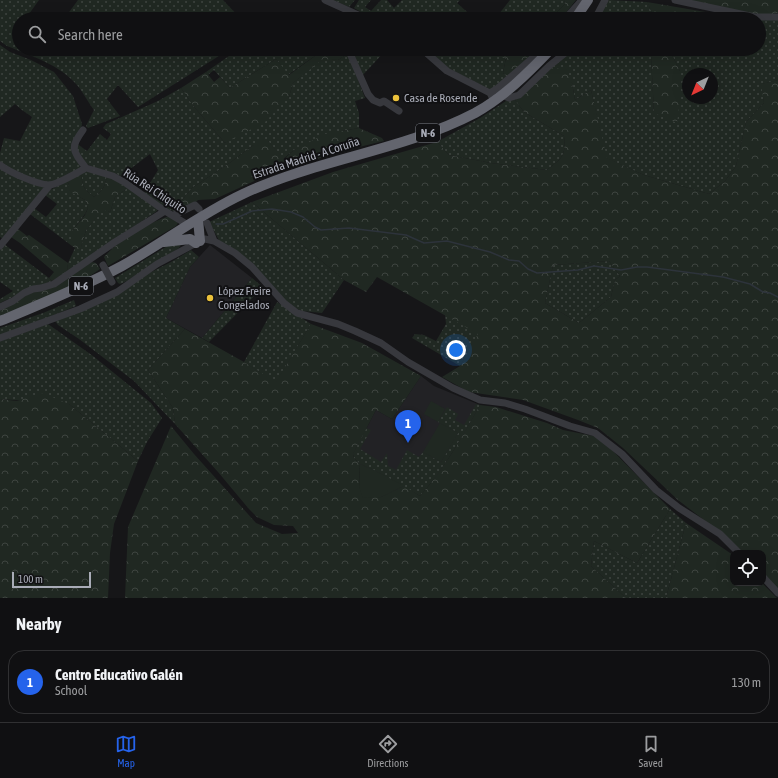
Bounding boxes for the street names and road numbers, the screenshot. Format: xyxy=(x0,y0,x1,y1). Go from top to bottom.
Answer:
road number: N-6 xyxy=(416,124,440,142)
street label: Estrada Madrid - A Coruña xyxy=(251,134,361,182)
street label: Rúa Rei Chiquito xyxy=(121,166,189,217)
road number: N-6 xyxy=(69,277,93,295)

